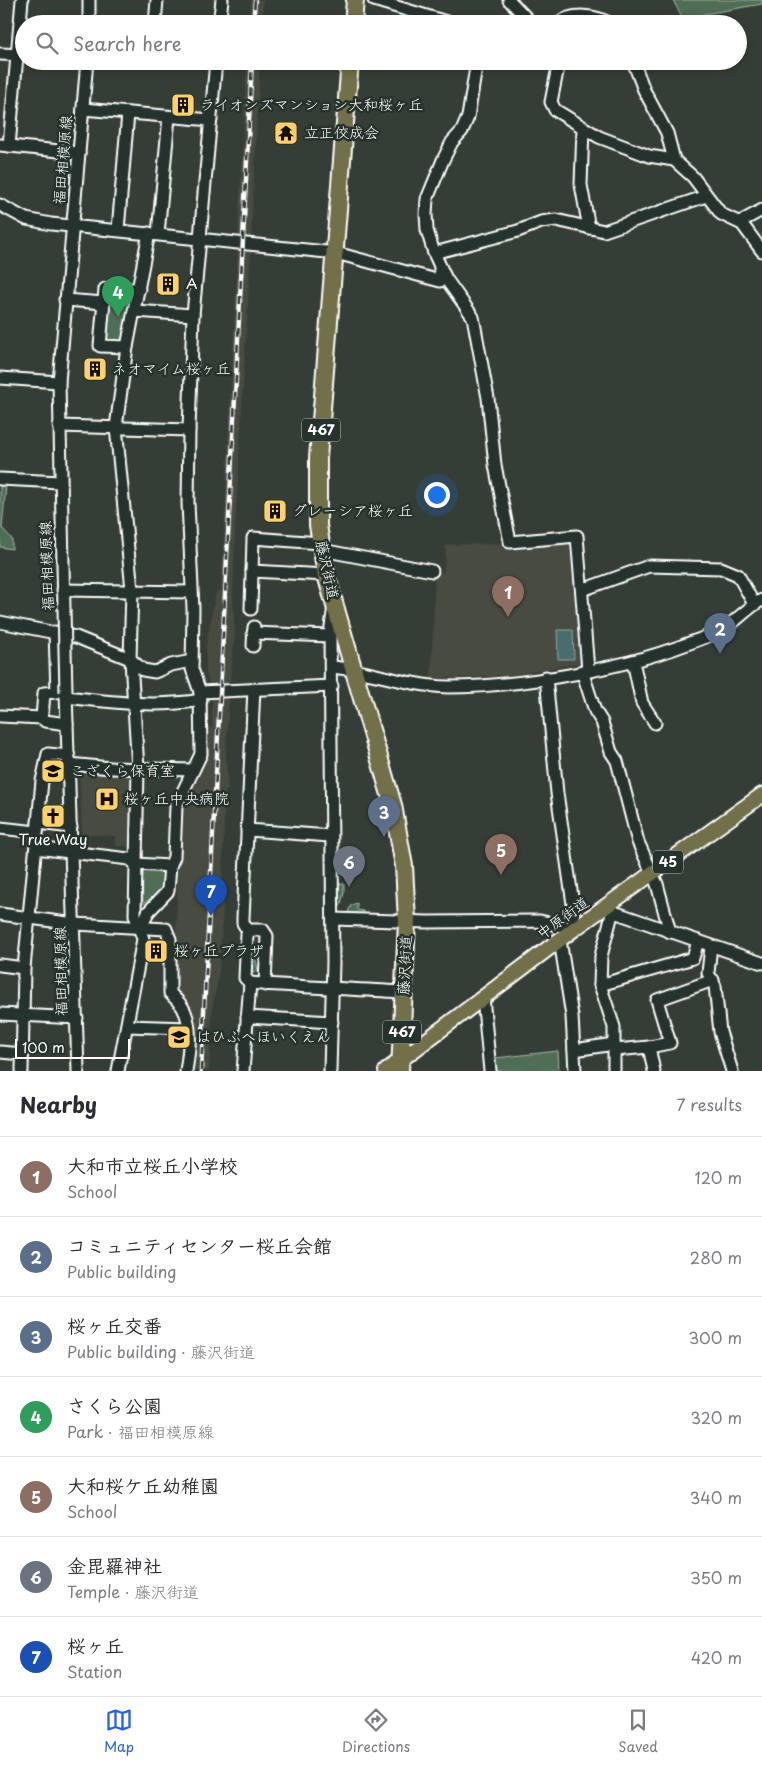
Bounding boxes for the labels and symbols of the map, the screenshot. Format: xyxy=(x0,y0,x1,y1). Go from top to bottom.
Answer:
building icon: ライオンズマンション大和桜ヶ丘 xyxy=(170,92,196,118)
place label: ライオンズマンション大和桜ヶ丘 xyxy=(200,92,423,115)
street label: 福田相模原線 xyxy=(46,114,77,206)
temple icon: 立正佼成会 xyxy=(273,120,299,146)
place label: 立正佼成会 xyxy=(304,120,379,143)
building icon: A xyxy=(155,271,181,297)
place label: A xyxy=(186,271,198,294)
pin: 4 xyxy=(102,276,134,317)
building icon: ネオマイム桜ヶ丘 xyxy=(82,356,108,382)
place label: ネオマイム桜ヶ丘 xyxy=(112,356,231,379)
road number: 467 xyxy=(302,418,340,442)
your location xyxy=(424,482,450,508)
building icon: グレーシア桜ヶ丘 xyxy=(262,498,288,524)
place label: グレーシア桜ヶ丘 xyxy=(292,498,413,521)
street label: 福田相模原線 xyxy=(32,521,59,611)
street label: 藤沢街道 xyxy=(311,538,346,601)
pin: 1 xyxy=(492,576,524,617)
pin: 2 xyxy=(704,613,736,654)
school or university icon: こざくら保育室 xyxy=(40,758,66,784)
place label: こざくら保育室 xyxy=(70,758,175,781)
hospital icon: 桜ヶ丘中央病院 xyxy=(94,786,120,812)
place label: 桜ヶ丘中央病院 xyxy=(124,786,229,809)
pin: 3 xyxy=(368,796,400,837)
church icon: True Way xyxy=(40,803,66,829)
place label: True Way xyxy=(19,827,87,850)
pin: 5 xyxy=(485,834,517,875)
pin: 6 xyxy=(333,846,365,887)
road number: 45 xyxy=(653,850,683,874)
pin: 7 xyxy=(195,875,227,916)
street label: 中原街道 xyxy=(531,890,593,944)
street label: 福田相模原線 xyxy=(47,926,72,1016)
street label: 藤沢街道 xyxy=(390,934,417,995)
building icon: 桜ヶ丘プラザ xyxy=(143,938,169,964)
place label: 桜ヶ丘プラザ xyxy=(174,938,264,961)
road number: 467 xyxy=(383,1020,421,1044)
school or university icon: はひふへほいくえん xyxy=(166,1024,192,1050)
place label: はひふへほいくえん xyxy=(196,1024,331,1047)
scale bar xyxy=(15,1036,130,1059)

